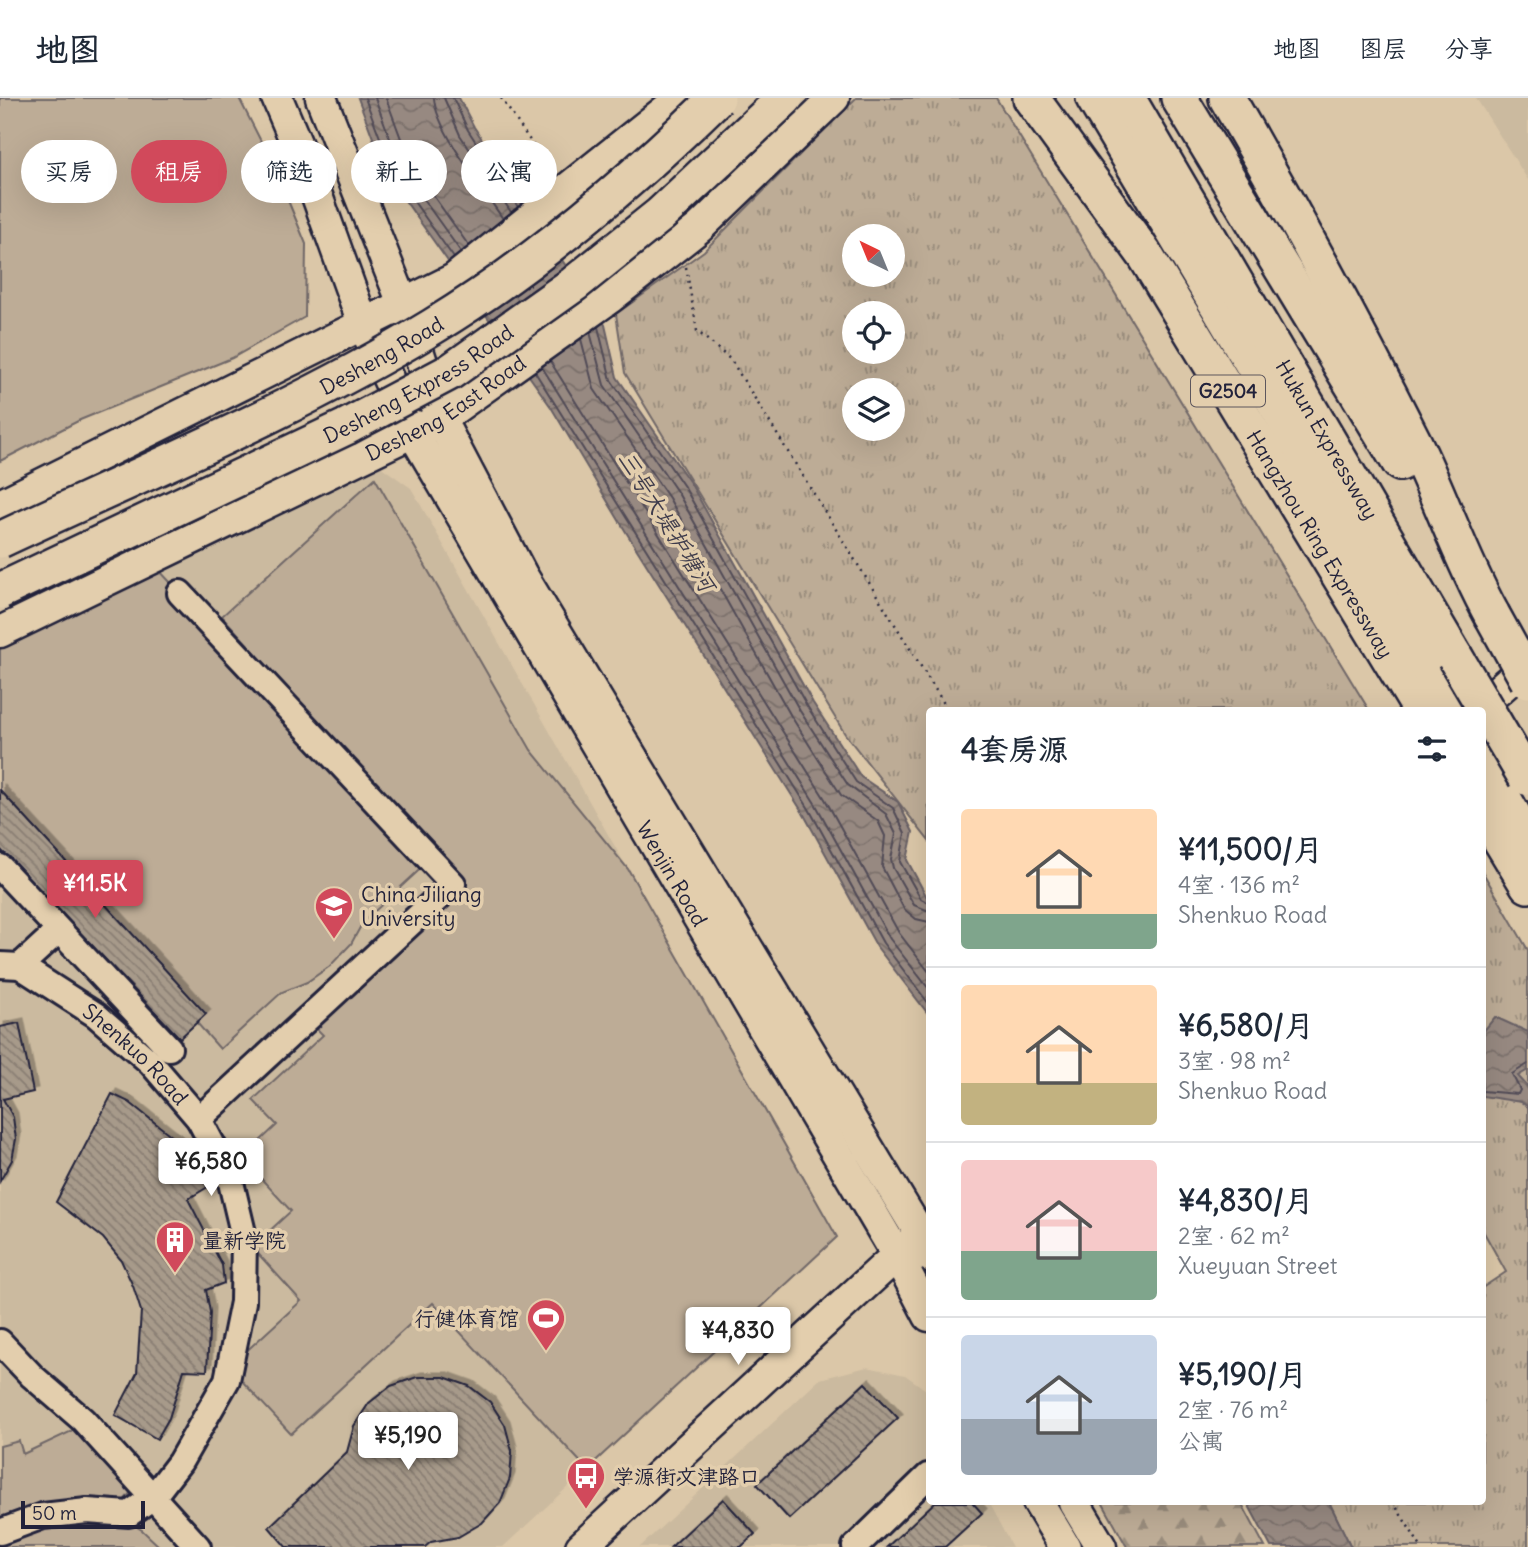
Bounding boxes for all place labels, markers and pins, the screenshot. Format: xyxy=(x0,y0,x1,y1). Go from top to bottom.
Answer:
pin: ¥11.5K xyxy=(38,860,152,920)
place label: China Jiliang University xyxy=(361,881,482,932)
school or university icon: China Jiliang University xyxy=(313,885,355,940)
pin: ¥6,580 xyxy=(154,1138,268,1198)
building icon: 量新学院 xyxy=(154,1219,196,1274)
place label: 量新学院 xyxy=(202,1227,286,1254)
sports icon: 行健体育馆 xyxy=(525,1297,567,1352)
place label: 行健体育馆 xyxy=(414,1305,519,1332)
pin: ¥4,830 xyxy=(681,1308,795,1367)
pin: ¥5,190 xyxy=(351,1412,465,1472)
bus stop icon: 学源街文津路口 xyxy=(565,1455,607,1510)
place label: 学源街文津路口 xyxy=(613,1463,760,1490)

